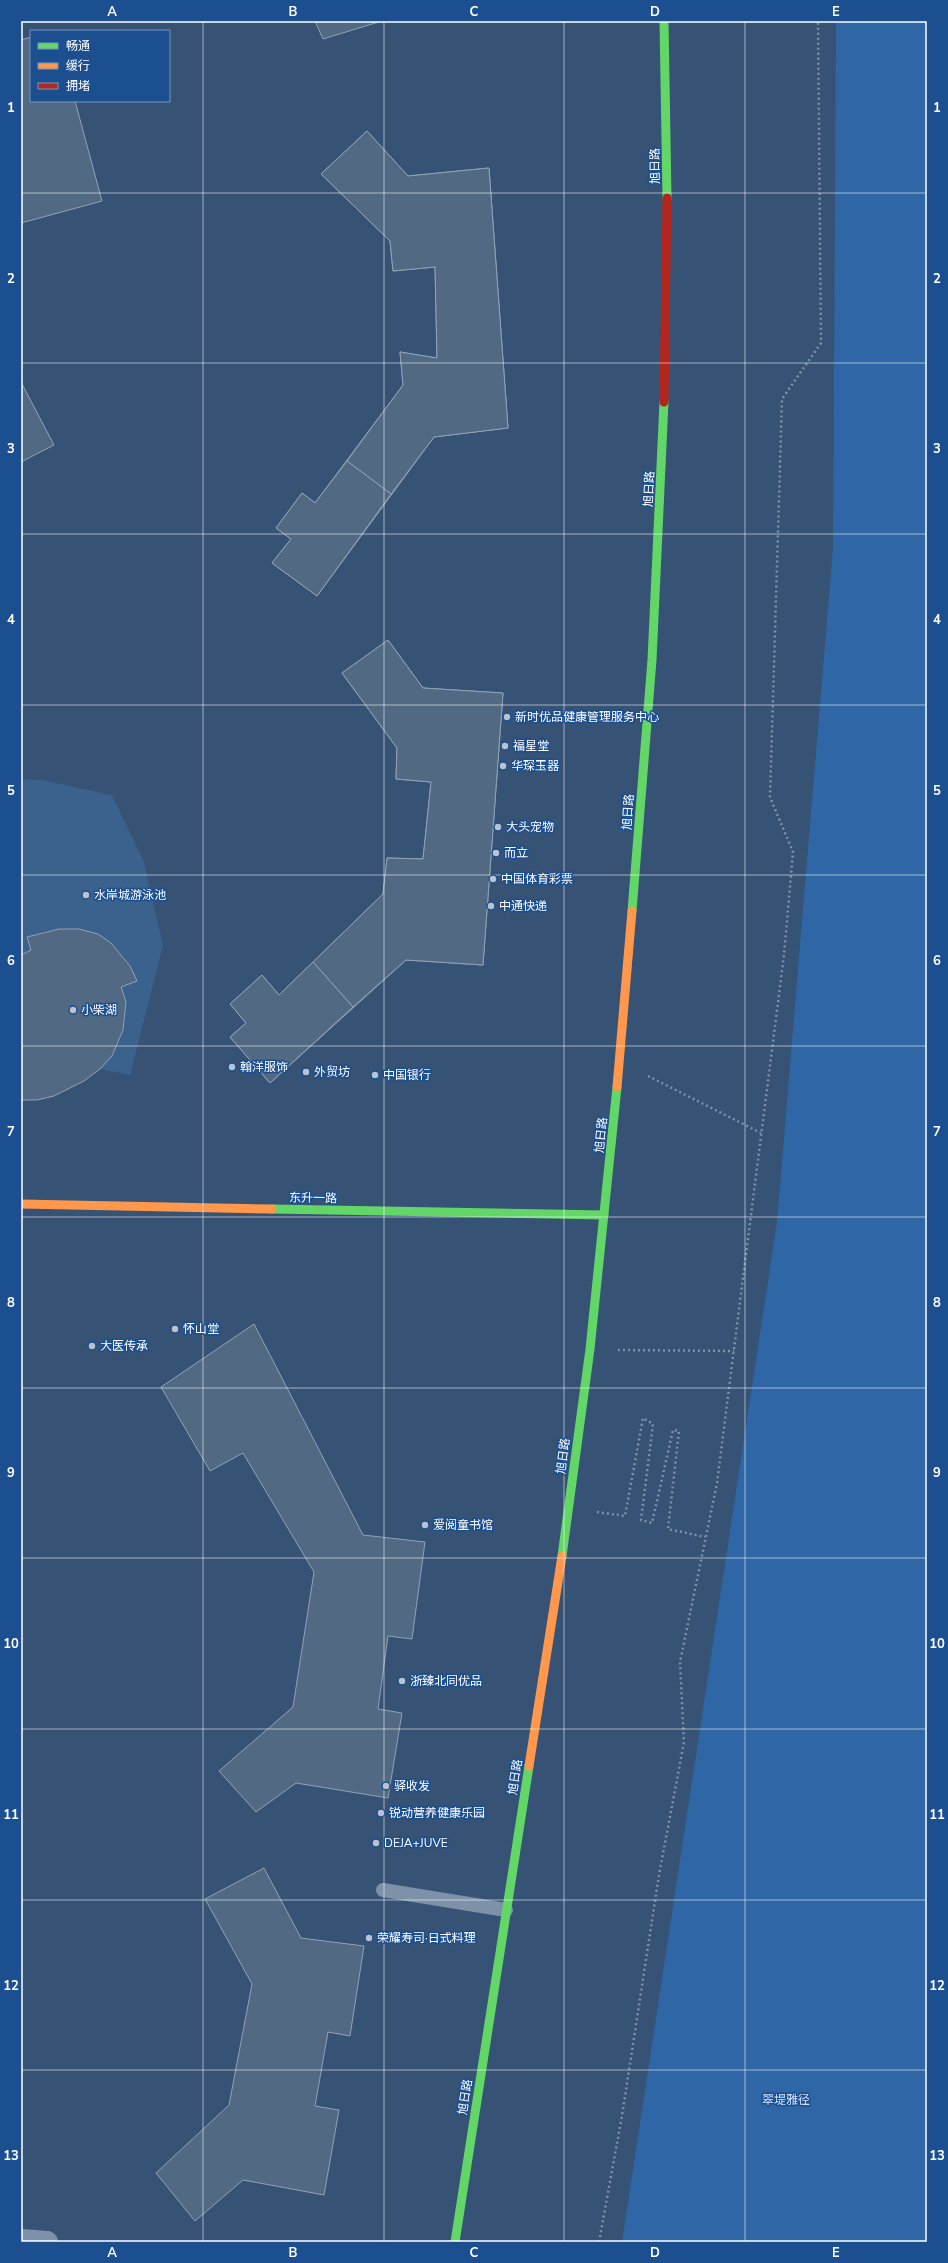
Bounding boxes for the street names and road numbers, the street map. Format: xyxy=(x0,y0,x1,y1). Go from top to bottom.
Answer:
street label: 旭日路 xyxy=(647,148,663,184)
street label: 旭日路 xyxy=(640,471,658,507)
street label: 旭日路 xyxy=(619,793,637,831)
street label: 旭日路 xyxy=(591,1116,611,1154)
street label: 东升一路 xyxy=(289,1190,337,1206)
street label: 旭日路 xyxy=(553,1437,573,1475)
street label: 旭日路 xyxy=(504,1758,526,1796)
street label: 旭日路 xyxy=(454,2078,476,2116)

